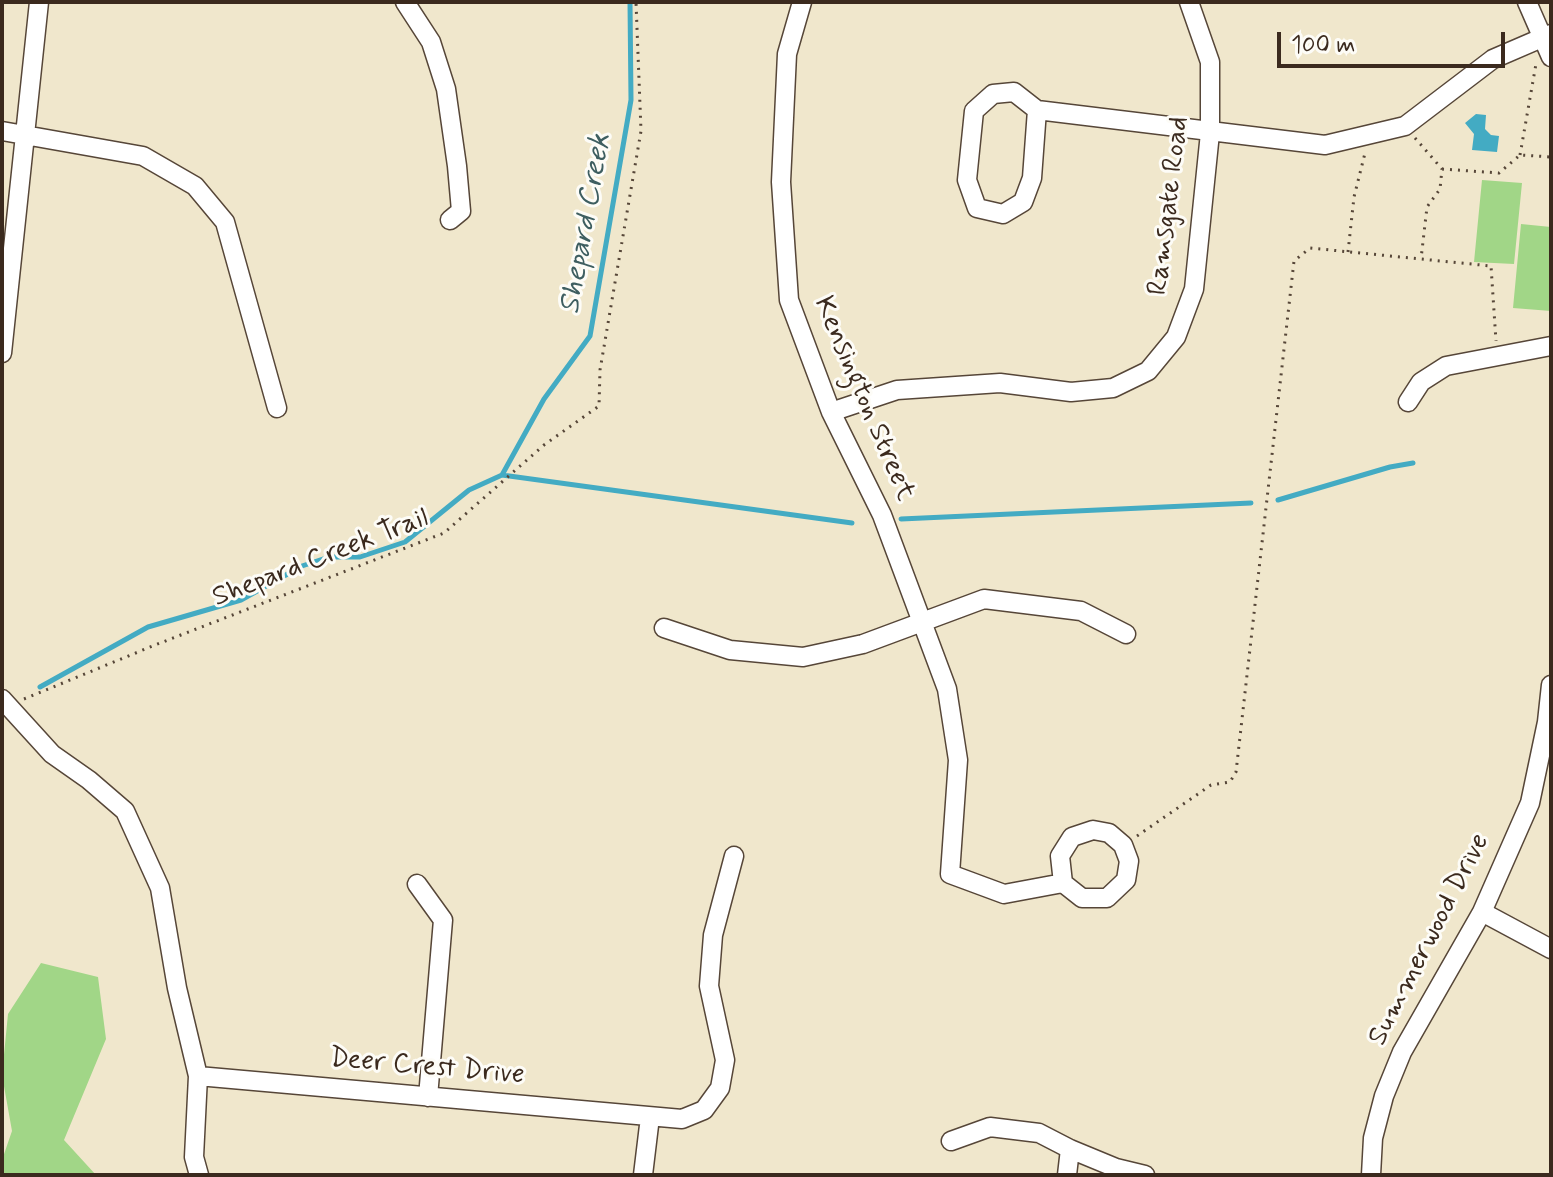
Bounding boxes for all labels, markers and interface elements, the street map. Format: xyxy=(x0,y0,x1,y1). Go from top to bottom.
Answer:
scale bar xyxy=(1281,16,1509,66)
text: 100 m xyxy=(1291,30,1355,61)
street label: Ramsgate Road xyxy=(1142,115,1198,297)
water label: Shepard Creek xyxy=(553,131,621,317)
street label: Kensington Street xyxy=(805,292,921,506)
street label: Shepard Creek Trail xyxy=(208,502,434,616)
street label: Summerwood Drive xyxy=(1362,828,1498,1052)
street label: Deer Crest Drive xyxy=(328,1043,526,1093)

